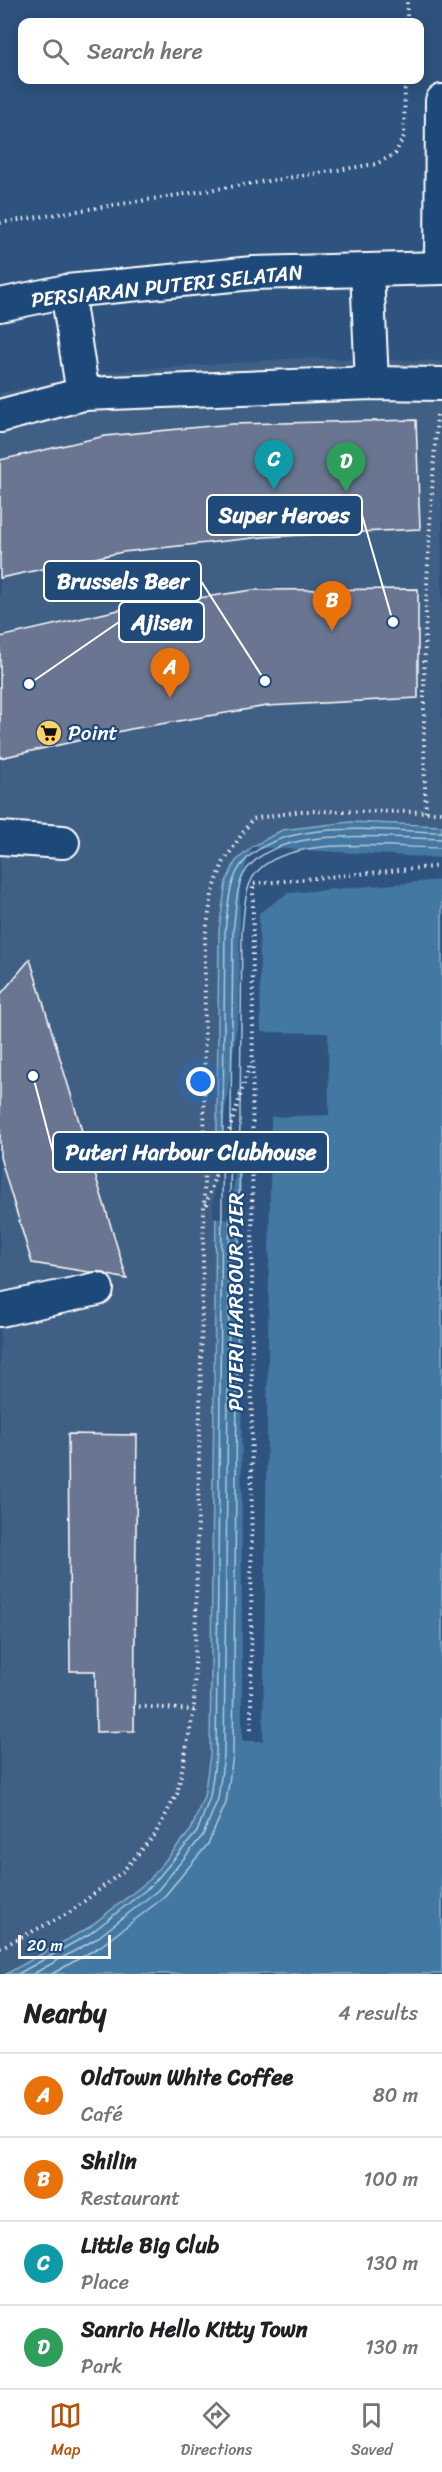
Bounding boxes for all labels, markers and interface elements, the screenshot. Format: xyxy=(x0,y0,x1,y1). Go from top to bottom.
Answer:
search box xyxy=(18,18,424,84)
text: Search here xyxy=(87,32,203,71)
icon: search xyxy=(39,35,72,68)
street label: PERSIARAN PUTERI SELATAN xyxy=(29,253,305,319)
pin: C xyxy=(254,440,294,490)
pin: D xyxy=(326,442,366,492)
callout: Super Heroes xyxy=(207,495,362,535)
text: Super Heroes xyxy=(217,496,350,535)
callout: Brussels Beer xyxy=(44,561,201,601)
text: Brussels Beer xyxy=(57,562,191,601)
pin: B xyxy=(312,582,352,631)
callout: Ajisen xyxy=(119,602,204,642)
text: Ajisen xyxy=(130,603,193,642)
pin: A xyxy=(150,648,190,698)
place label: Point xyxy=(68,714,118,752)
supermarket icon: Point xyxy=(34,718,64,748)
your location xyxy=(186,1067,215,1096)
callout: Puteri Harbour Clubhouse xyxy=(53,1132,328,1172)
text: Puteri Harbour Clubhouse xyxy=(66,1133,317,1172)
street label: PUTERI HARBOUR PIER xyxy=(217,1193,255,1411)
text: 20 m xyxy=(27,1931,63,1960)
scale bar xyxy=(18,1932,111,1960)
text: Nearby xyxy=(24,1990,106,2036)
text: 4 results xyxy=(338,1996,418,2031)
text: OldTown White Coffee xyxy=(81,2058,293,2097)
text: A xyxy=(37,2078,50,2113)
text: 80 m xyxy=(373,2078,418,2113)
text: Café xyxy=(81,2097,123,2132)
text: Shilin xyxy=(81,2142,137,2181)
text: B xyxy=(37,2162,50,2197)
text: 100 m xyxy=(364,2162,418,2197)
text: Restaurant xyxy=(81,2181,180,2216)
text: Little Big Club xyxy=(81,2226,219,2265)
text: C xyxy=(37,2246,50,2281)
text: 130 m xyxy=(365,2246,418,2281)
text: Place xyxy=(81,2265,129,2300)
text: Sanrio Hello Kitty Town xyxy=(81,2310,308,2349)
text: D xyxy=(38,2330,49,2365)
text: 130 m xyxy=(365,2330,418,2365)
text: Park xyxy=(81,2349,122,2384)
tab: Map xyxy=(49,2399,82,2464)
tab: Directions xyxy=(181,2399,252,2464)
tab: Saved xyxy=(351,2399,393,2464)

